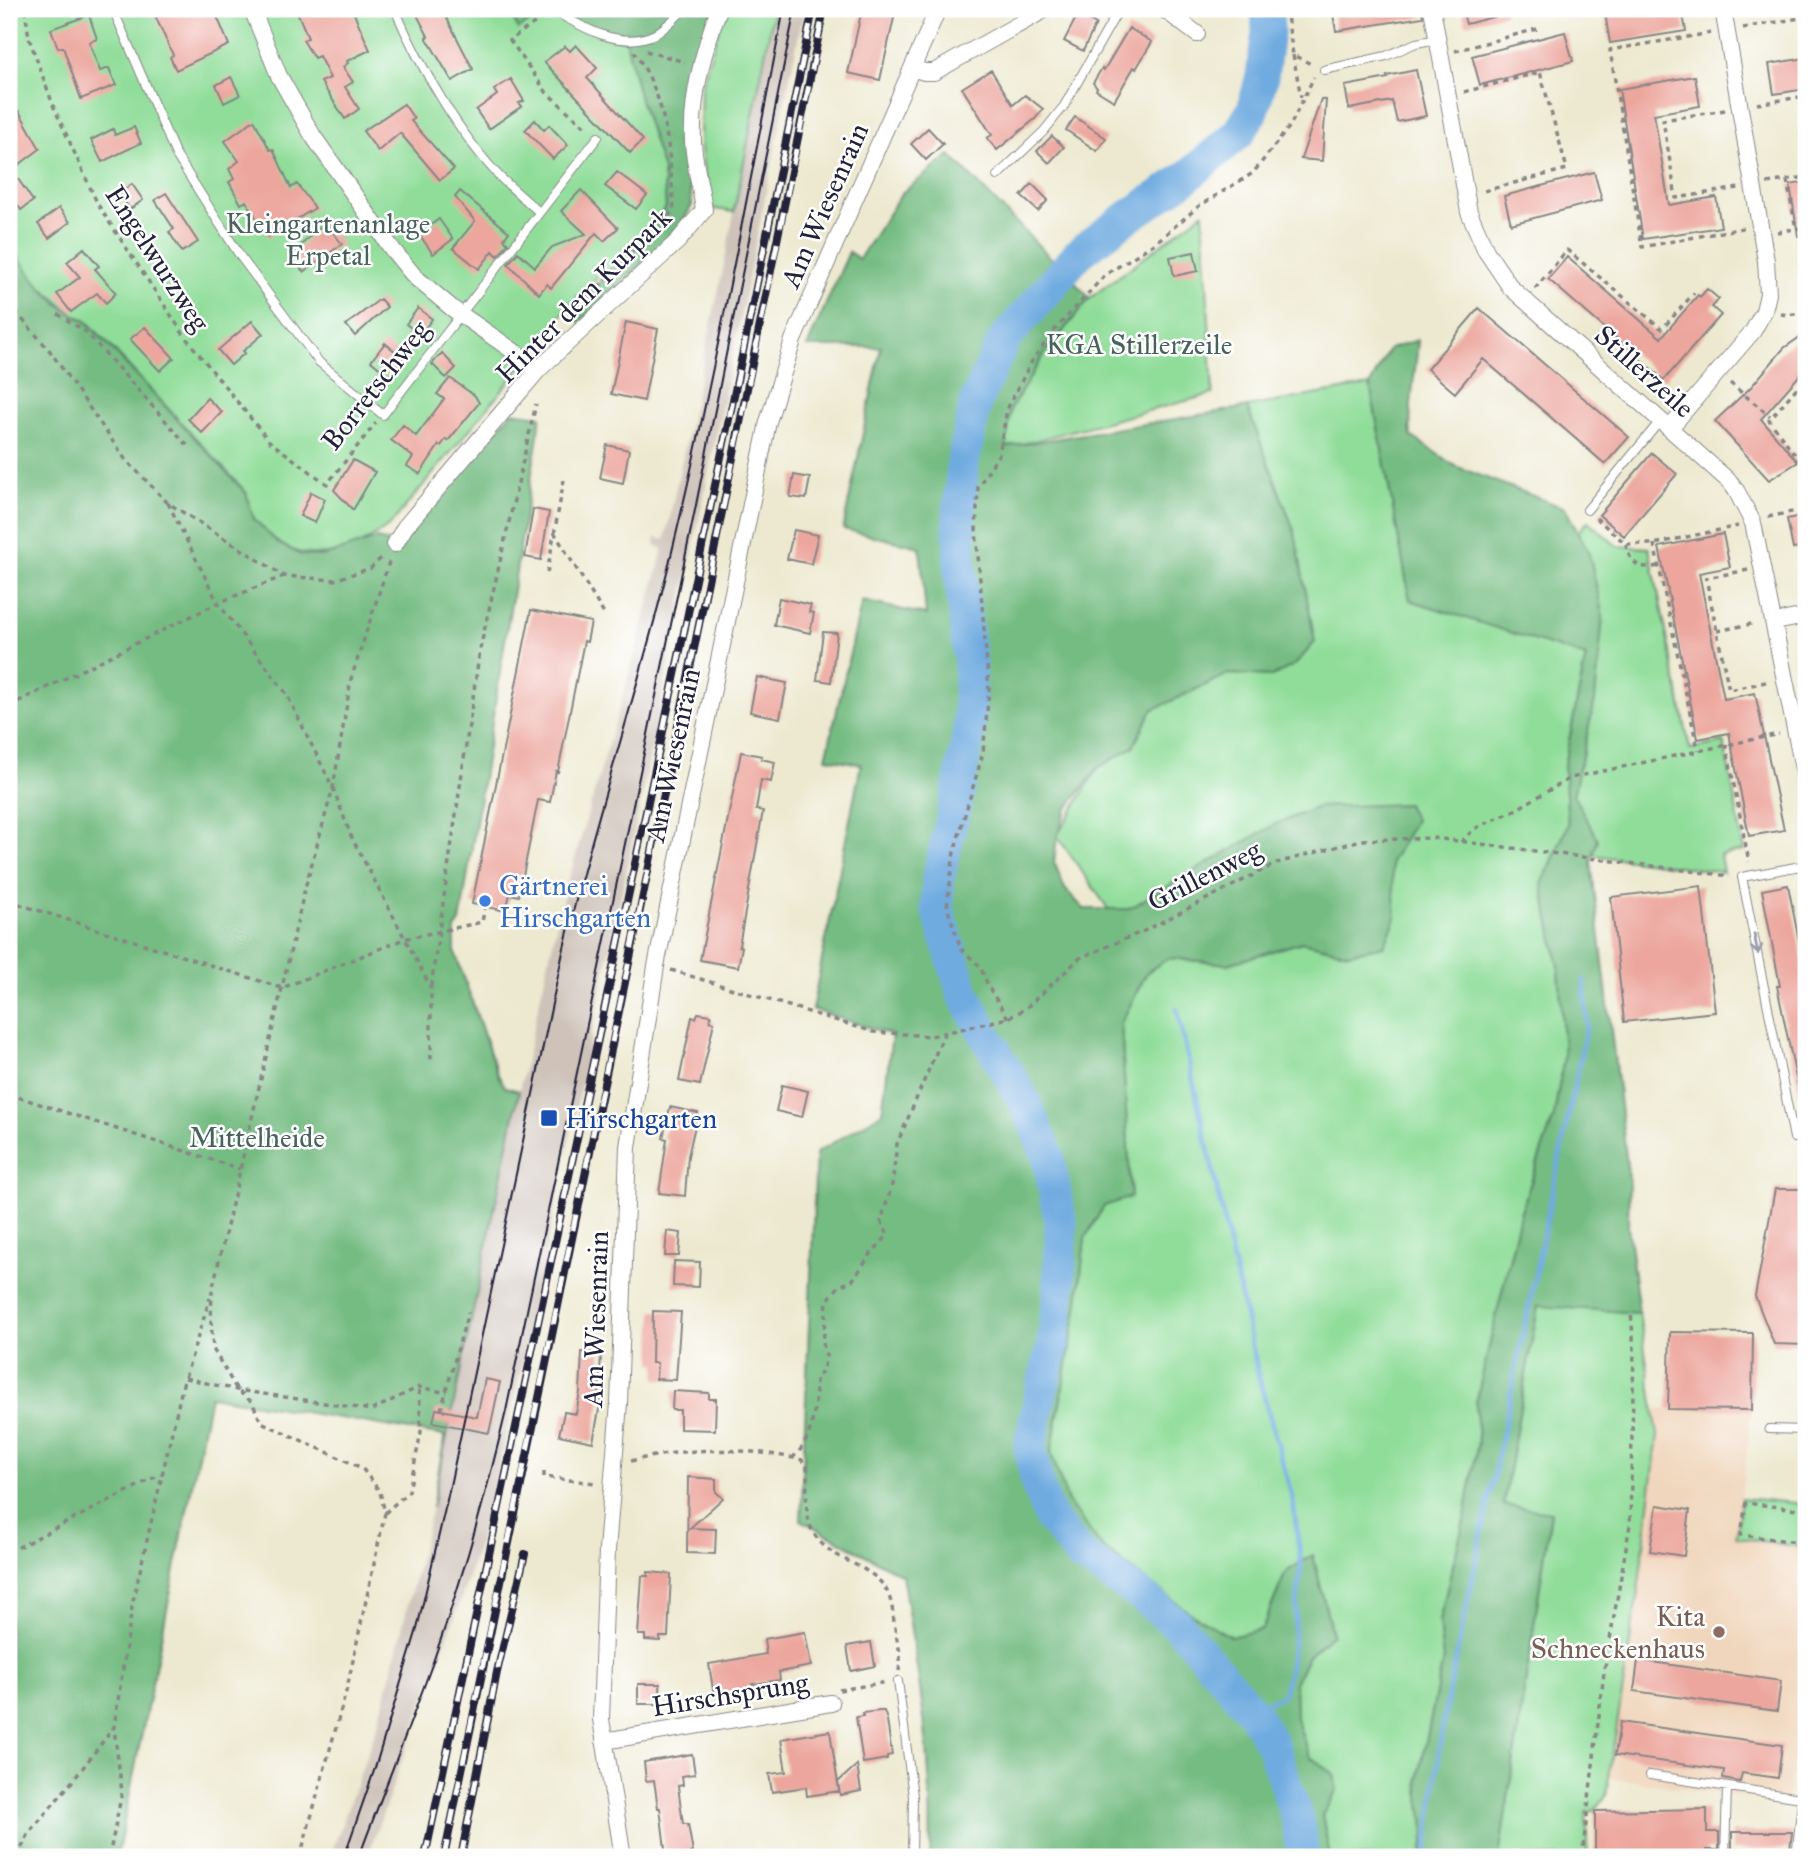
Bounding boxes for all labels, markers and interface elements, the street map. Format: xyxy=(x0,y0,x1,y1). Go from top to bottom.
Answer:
street label: Am Wiesenrain xyxy=(772,118,876,294)
street label: Engelwurzweg xyxy=(97,179,218,339)
street label: Hinter dem Kurpark xyxy=(488,200,679,391)
park label: Kleingartenanlage Erpetal xyxy=(225,206,431,273)
street label: Borretschweg xyxy=(314,313,438,457)
street label: Stillerzeile xyxy=(1587,317,1702,425)
park label: KGA Stillerzeile xyxy=(1046,327,1232,362)
street label: Am Wiesenrain xyxy=(637,665,708,846)
street label: Grillenweg xyxy=(1141,831,1268,919)
place label: Gärtnerei Hirschgarten xyxy=(499,868,651,935)
marker: Gärtnerei Hirschgarten xyxy=(477,893,493,909)
one-way arrow xyxy=(1749,932,1763,955)
place label: Hirschgarten xyxy=(565,1101,717,1136)
marker: Hirschgarten xyxy=(539,1108,559,1128)
park label: Mittelheide xyxy=(189,1120,325,1155)
street label: Am Wiesenrain xyxy=(575,1230,616,1409)
place label: Kita Schneckenhaus xyxy=(1531,1599,1705,1666)
marker: Kita Schneckenhaus xyxy=(1711,1624,1727,1640)
street label: Hirschsprung xyxy=(649,1665,812,1724)

